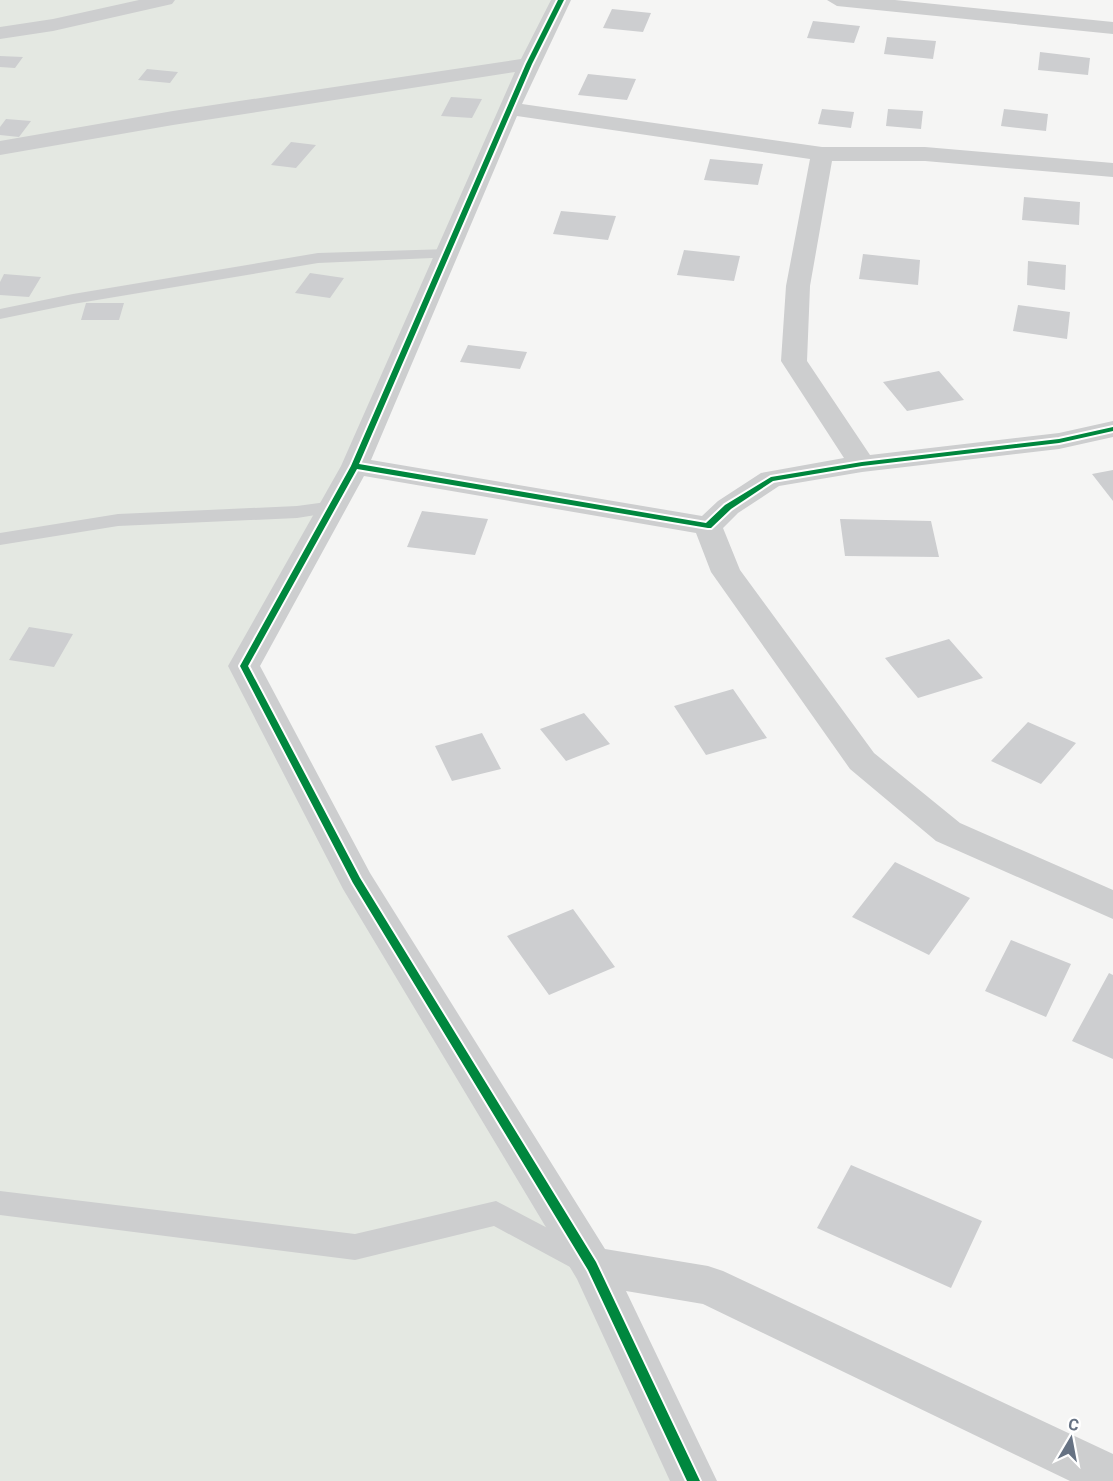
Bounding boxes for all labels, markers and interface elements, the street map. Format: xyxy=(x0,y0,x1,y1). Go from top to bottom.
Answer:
north arrow xyxy=(1041,1409,1101,1469)
text: С xyxy=(1067,1414,1080,1435)

